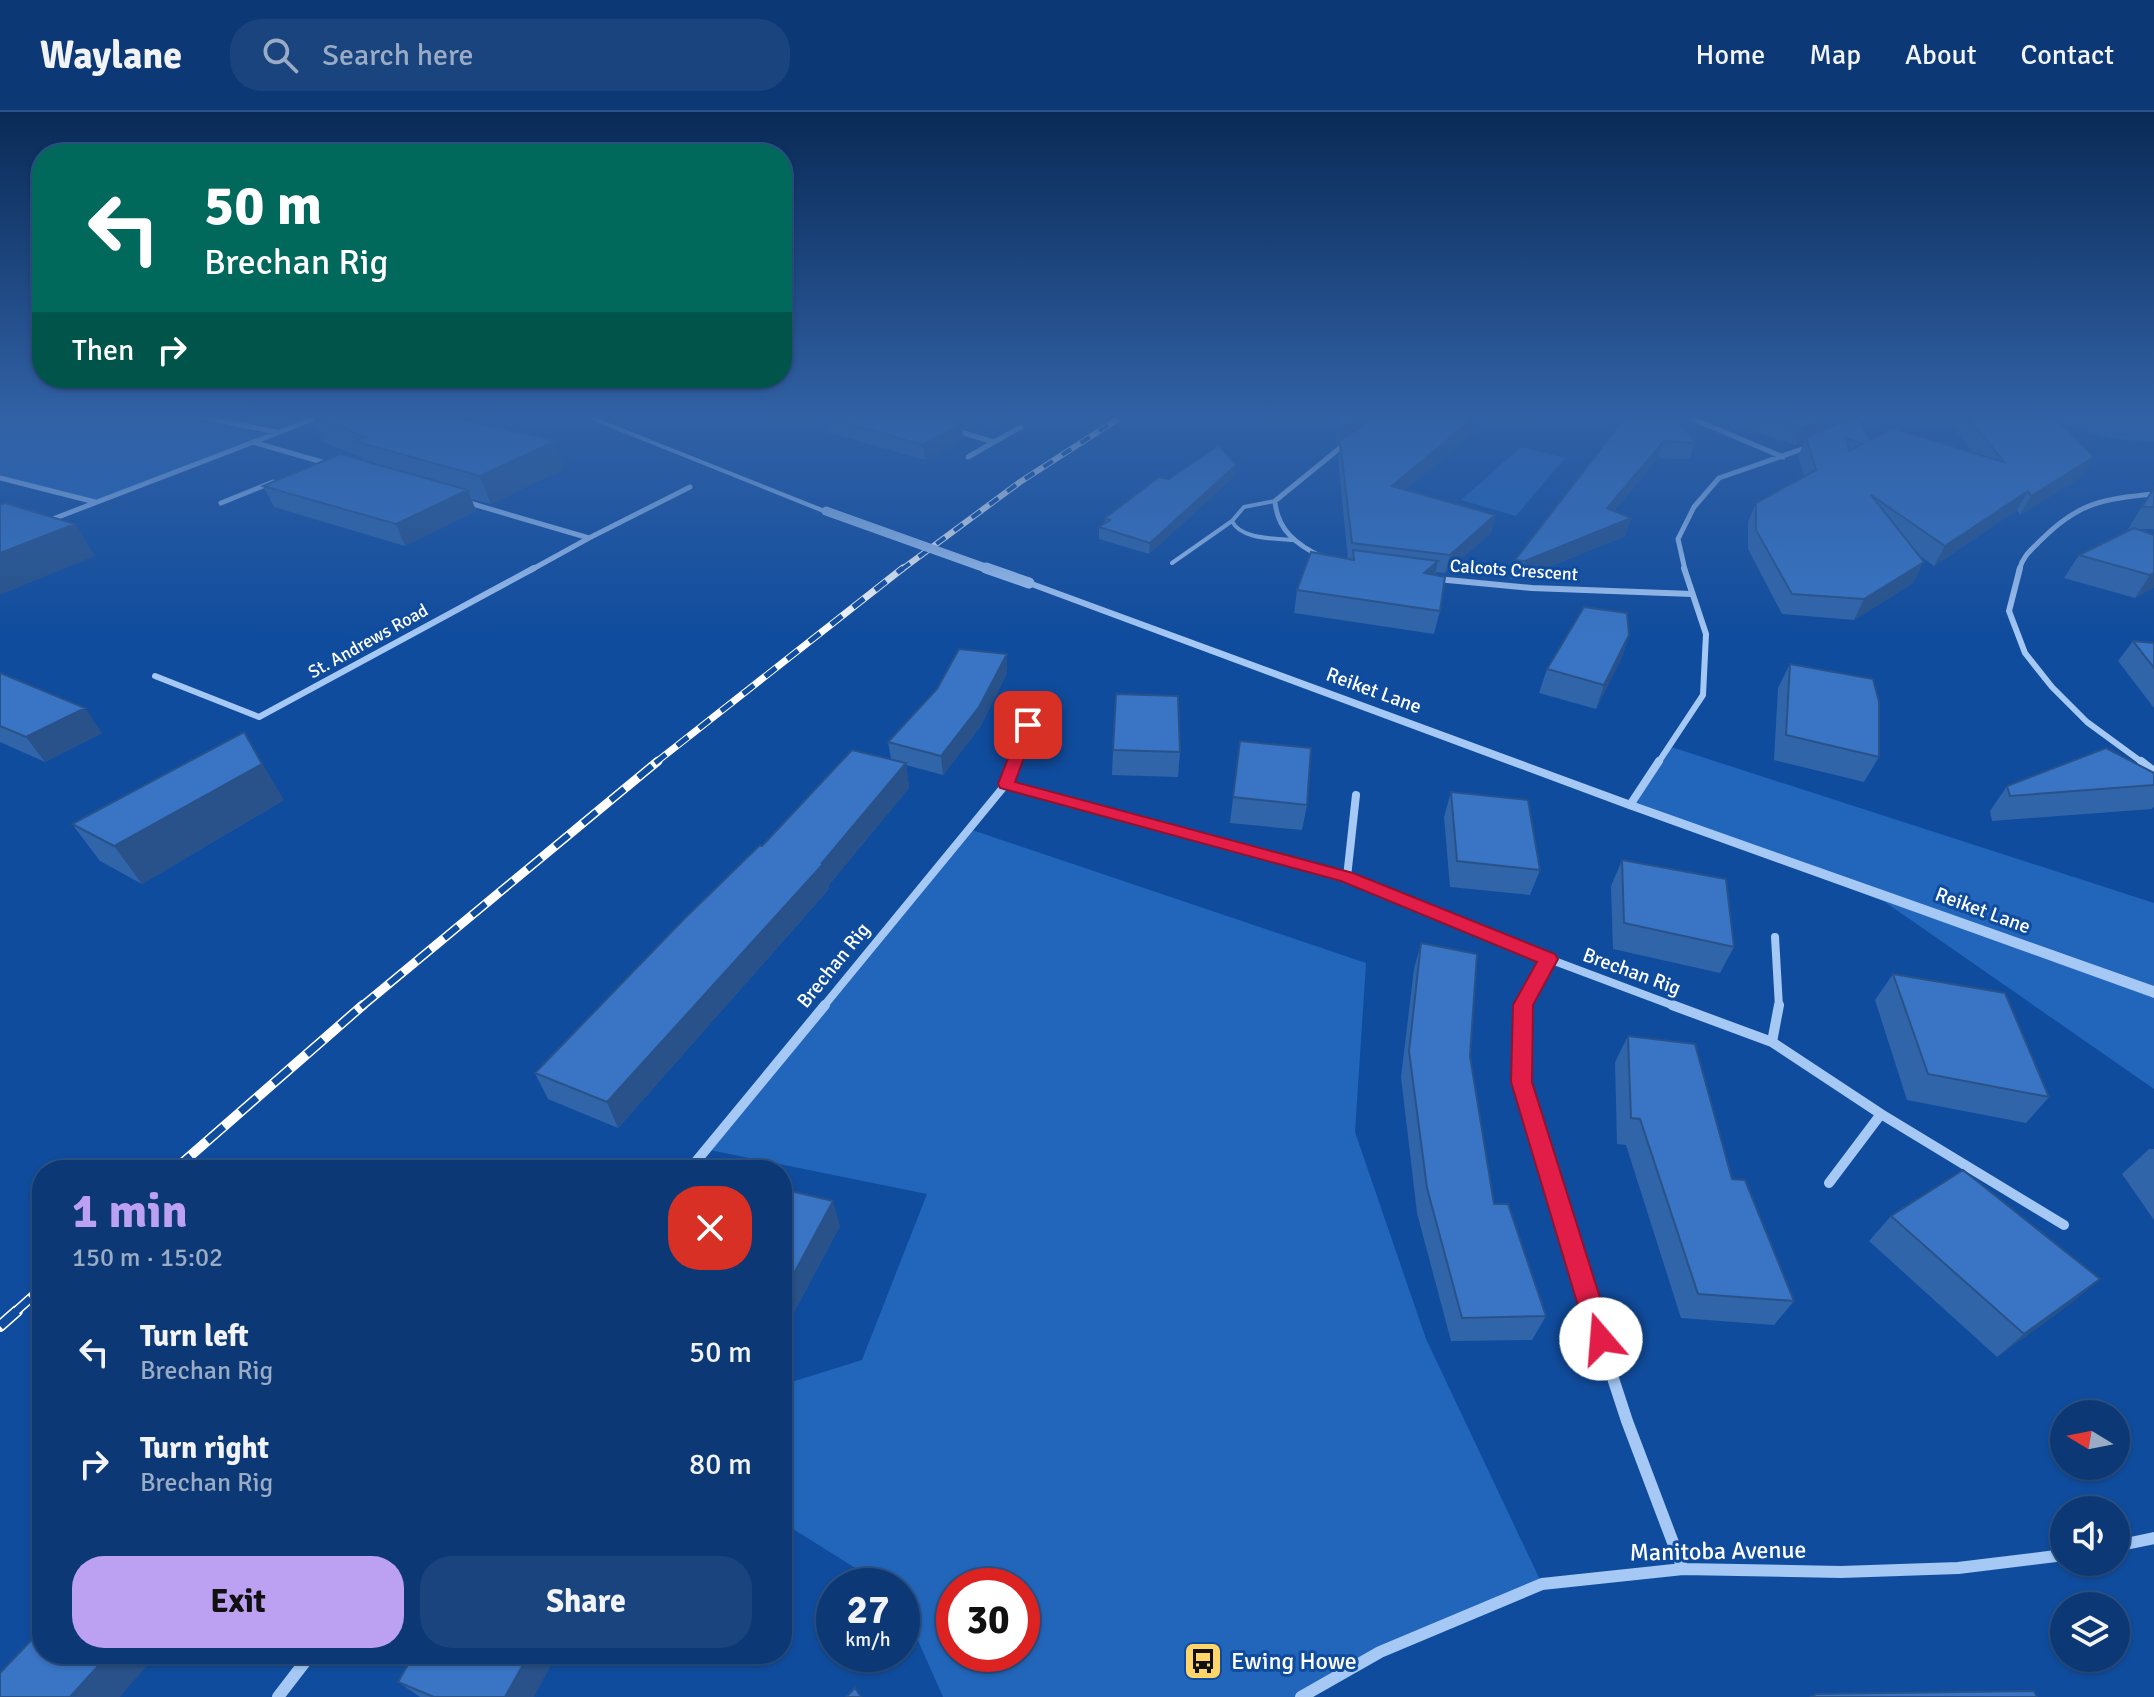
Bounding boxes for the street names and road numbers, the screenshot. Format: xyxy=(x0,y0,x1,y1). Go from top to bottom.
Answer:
street label: Calcots Crescent xyxy=(1449,555,1579,585)
street label: St. Andrews Road xyxy=(304,599,432,683)
street label: Reiket Lane xyxy=(1323,662,1425,719)
street label: Reiket Lane xyxy=(1932,882,2034,939)
street label: Brechan Rig xyxy=(791,918,875,1013)
street label: Brechan Rig xyxy=(1579,942,1684,1001)
street label: Manitoba Avenue xyxy=(1629,1534,1807,1568)

